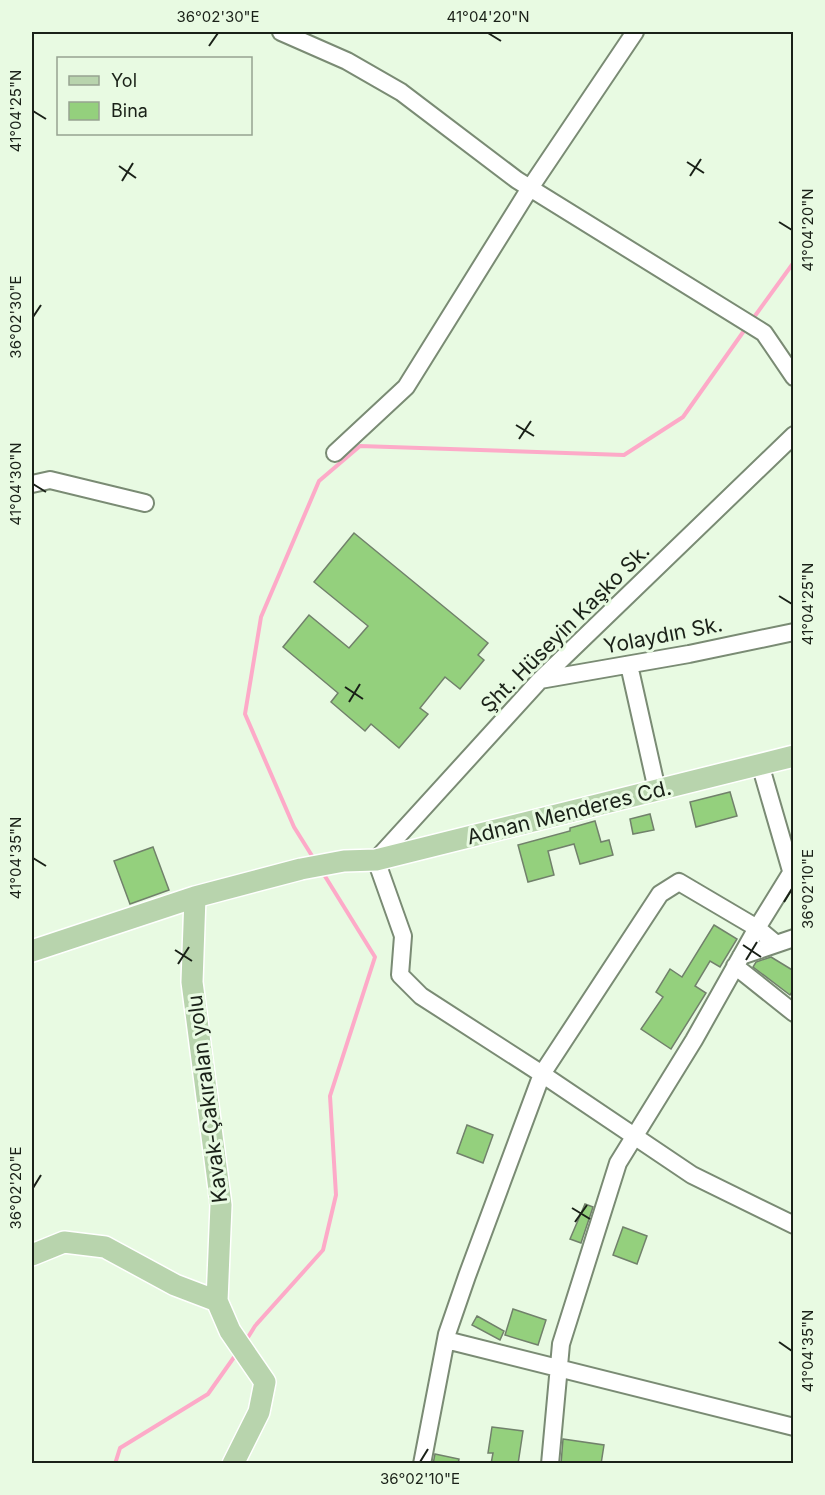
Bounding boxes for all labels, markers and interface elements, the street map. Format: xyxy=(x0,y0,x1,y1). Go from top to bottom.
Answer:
text: 36°02'30"E xyxy=(176,7,260,26)
text: 41°04'20"N xyxy=(447,7,529,26)
legend xyxy=(57,57,252,135)
text: 41°04'25"N xyxy=(6,70,25,152)
text: Yol xyxy=(111,70,137,91)
text: Bina xyxy=(111,100,148,121)
text: 41°04'20"N xyxy=(798,189,817,271)
text: 36°02'30"E xyxy=(6,275,25,359)
text: 41°04'30"N xyxy=(6,443,25,526)
street label: Şht. Hüseyin Kaşko Sk. xyxy=(475,538,655,718)
text: 41°04'25"N xyxy=(798,563,817,645)
street label: Yolaydın Sk. xyxy=(601,611,725,659)
street label: Adnan Menderes Cd. xyxy=(464,775,674,849)
text: 41°04'35"N xyxy=(6,817,25,899)
text: 36°02'10"E xyxy=(798,849,817,929)
street label: Kavak-Çakıralan yolu xyxy=(182,994,232,1204)
text: 36°02'20"E xyxy=(6,1146,25,1230)
text: 41°04'35"N xyxy=(798,1310,817,1392)
text: 36°02'10"E xyxy=(380,1469,460,1488)

